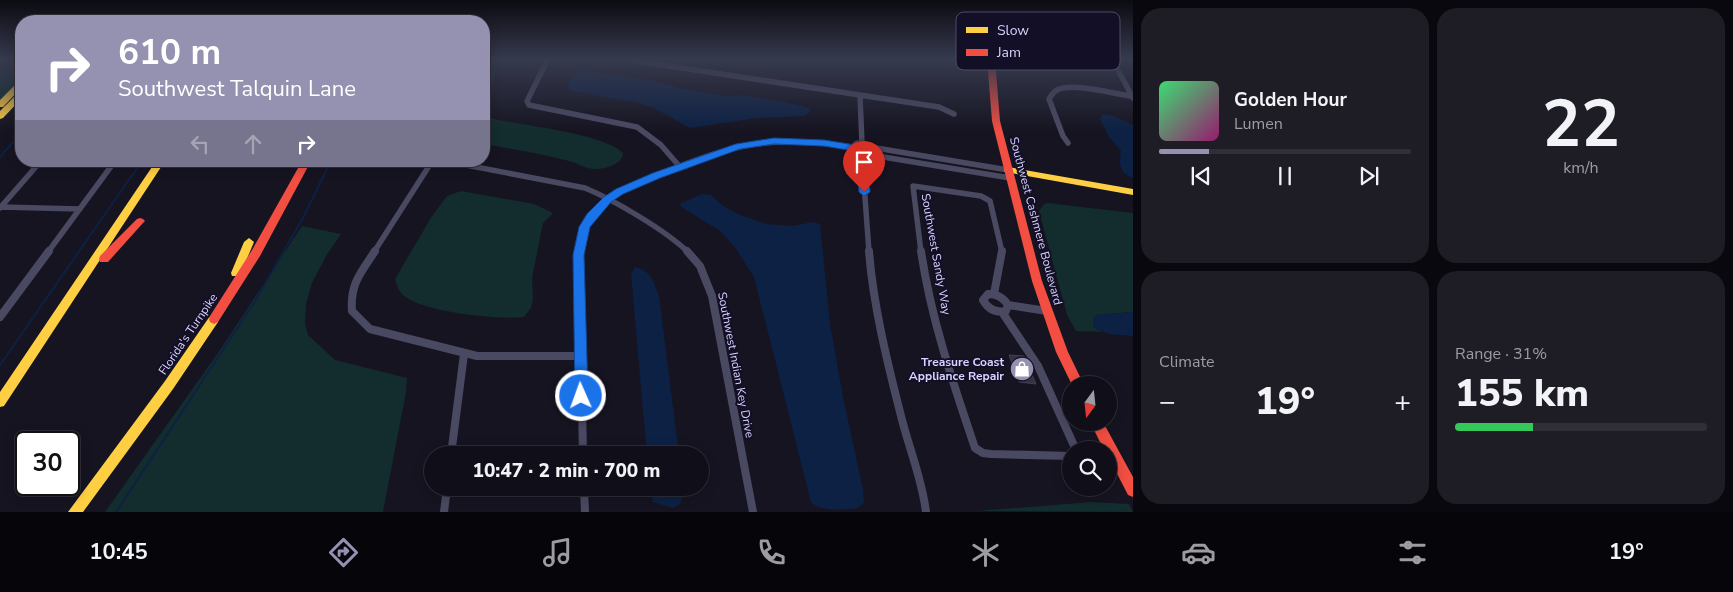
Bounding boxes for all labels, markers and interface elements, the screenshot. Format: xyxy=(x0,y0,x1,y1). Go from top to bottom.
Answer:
legend xyxy=(956,12,1120,70)
text: Slow xyxy=(997,21,1029,40)
text: 610 m xyxy=(118,29,221,76)
icon: right xyxy=(35,35,100,100)
text: Jam xyxy=(996,43,1021,62)
text: Southwest Talquin Lane xyxy=(118,74,356,104)
text: 22 xyxy=(1542,80,1620,169)
text: Golden Hour xyxy=(1234,87,1347,113)
text: Lumen xyxy=(1234,113,1283,135)
icon: left xyxy=(186,130,214,158)
icon: ahead xyxy=(239,130,267,158)
icon: right xyxy=(292,130,320,158)
street label: Southwest Cashmere Boulevard xyxy=(1006,135,1066,307)
pin xyxy=(843,141,885,192)
icon: arrive xyxy=(850,148,878,176)
text: km/h xyxy=(1563,157,1599,179)
icon: previous xyxy=(1187,162,1215,190)
icon: pause xyxy=(1271,162,1299,190)
icon: next xyxy=(1355,162,1383,190)
street label: Southwest Sandy Way xyxy=(917,192,955,317)
street label: Florida's Turnpike xyxy=(155,290,221,378)
street label: Southwest Indian Key Drive xyxy=(714,291,758,439)
text: Range · 31% xyxy=(1455,343,1547,365)
text: Climate xyxy=(1159,351,1214,373)
place label: Treasure Coast Appliance Repair xyxy=(909,354,1004,384)
shop icon: Treasure Coast Appliance Repair xyxy=(1009,356,1035,382)
text: 155 km xyxy=(1455,368,1589,419)
position arrow xyxy=(554,369,606,421)
north arrow xyxy=(1062,376,1118,431)
map controls xyxy=(1062,376,1117,496)
text: 19° xyxy=(1255,376,1315,427)
text: − xyxy=(1159,383,1176,421)
text: + xyxy=(1394,383,1411,421)
speed limit sign: 30 xyxy=(15,431,80,496)
button: search xyxy=(1062,441,1117,496)
text: 10:47 · 2 min · 700 m xyxy=(473,458,660,484)
icon: directions xyxy=(326,535,361,570)
icon: music xyxy=(540,535,575,570)
icon: phone xyxy=(754,535,789,570)
icon: climate xyxy=(968,535,1003,570)
icon: car xyxy=(1181,535,1216,570)
icon: filters xyxy=(1395,535,1430,570)
text: 10:45 xyxy=(89,537,148,567)
text: 19° xyxy=(1609,537,1644,567)

